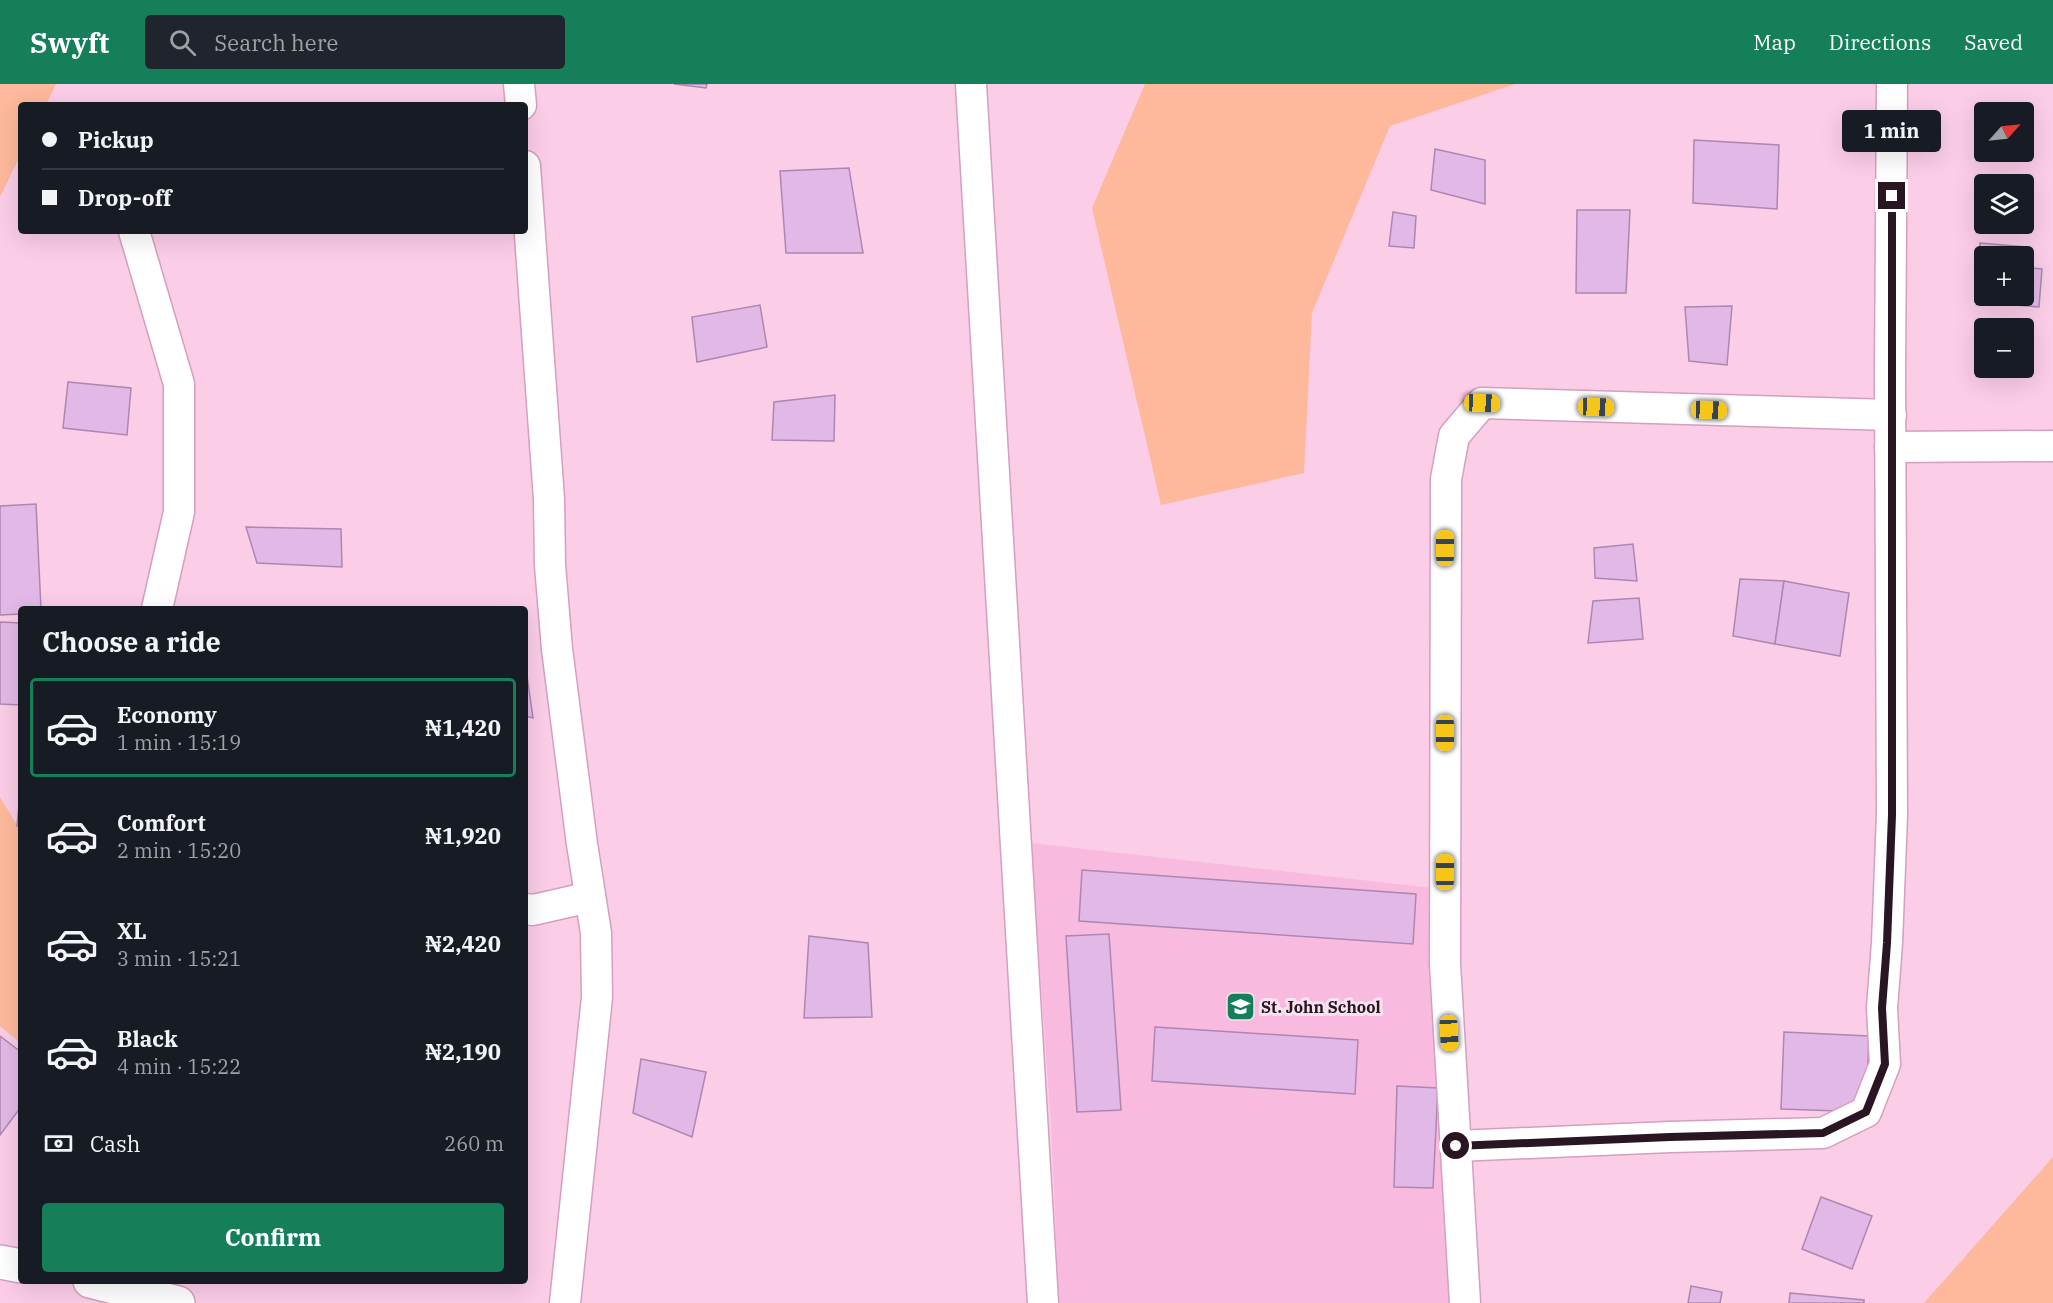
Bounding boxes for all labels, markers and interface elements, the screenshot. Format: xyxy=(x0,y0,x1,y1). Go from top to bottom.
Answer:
search box xyxy=(145,15,565,69)
text: Swyft xyxy=(30,24,109,61)
icon: search xyxy=(166,26,199,59)
text: Search here xyxy=(214,28,338,57)
text: Map xyxy=(1753,28,1796,56)
text: Directions xyxy=(1829,28,1931,56)
text: Saved xyxy=(1964,28,2023,56)
north arrow xyxy=(1974,102,2034,162)
map controls xyxy=(1974,102,2034,378)
callout: 1 min xyxy=(1842,109,1942,151)
text: 1 min xyxy=(1864,117,1920,144)
text: Pickup xyxy=(78,125,154,154)
button: layers xyxy=(1974,174,2034,234)
route end xyxy=(1878,182,1905,209)
text: Drop-off xyxy=(78,183,172,212)
button: + xyxy=(1974,246,2034,306)
button: − xyxy=(1974,318,2034,378)
car xyxy=(1464,393,1500,413)
car xyxy=(1578,397,1614,417)
car xyxy=(1691,400,1727,420)
car xyxy=(1436,530,1454,566)
text: Choose a ride xyxy=(42,624,221,659)
text: Economy xyxy=(117,700,217,729)
icon: car xyxy=(45,701,99,755)
text: ₦1,420 xyxy=(425,713,501,742)
car xyxy=(1436,715,1454,751)
text: 1 min · 15:19 xyxy=(117,729,241,756)
text: Comfort xyxy=(117,808,206,837)
icon: car xyxy=(45,809,99,863)
text: ₦1,920 xyxy=(425,821,501,850)
text: 2 min · 15:20 xyxy=(117,837,241,864)
car xyxy=(1436,854,1454,890)
text: XL xyxy=(117,916,147,945)
icon: car xyxy=(45,917,99,971)
text: ₦2,420 xyxy=(425,929,501,958)
text: 3 min · 15:21 xyxy=(117,945,241,972)
school or university icon: St. John School xyxy=(1224,991,1256,1023)
place label: St. John School xyxy=(1261,997,1381,1017)
car xyxy=(1439,1015,1459,1051)
text: Black xyxy=(117,1024,178,1053)
icon: car xyxy=(45,1025,99,1079)
text: ₦2,190 xyxy=(425,1037,501,1066)
text: 4 min · 15:22 xyxy=(117,1053,241,1080)
icon: cash xyxy=(42,1127,75,1160)
text: Cash xyxy=(90,1129,141,1158)
text: 260 m xyxy=(444,1130,504,1157)
route start xyxy=(1442,1132,1469,1159)
button: Confirm xyxy=(42,1203,504,1272)

